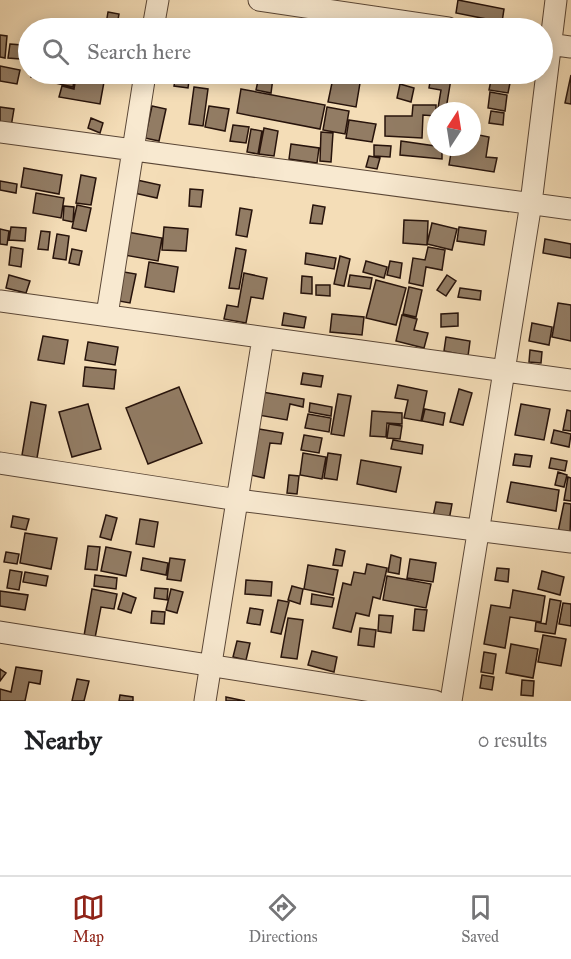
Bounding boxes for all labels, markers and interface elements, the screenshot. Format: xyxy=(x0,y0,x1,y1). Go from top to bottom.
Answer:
search box xyxy=(18,18,553,84)
icon: search xyxy=(39,35,72,68)
text: Search here xyxy=(87,38,191,65)
north arrow xyxy=(427,102,481,156)
text: Nearby xyxy=(24,724,102,756)
text: 0 results xyxy=(478,728,547,752)
tab: Map xyxy=(72,891,105,946)
tab: Directions xyxy=(249,891,317,946)
tab: Saved xyxy=(461,891,499,946)

